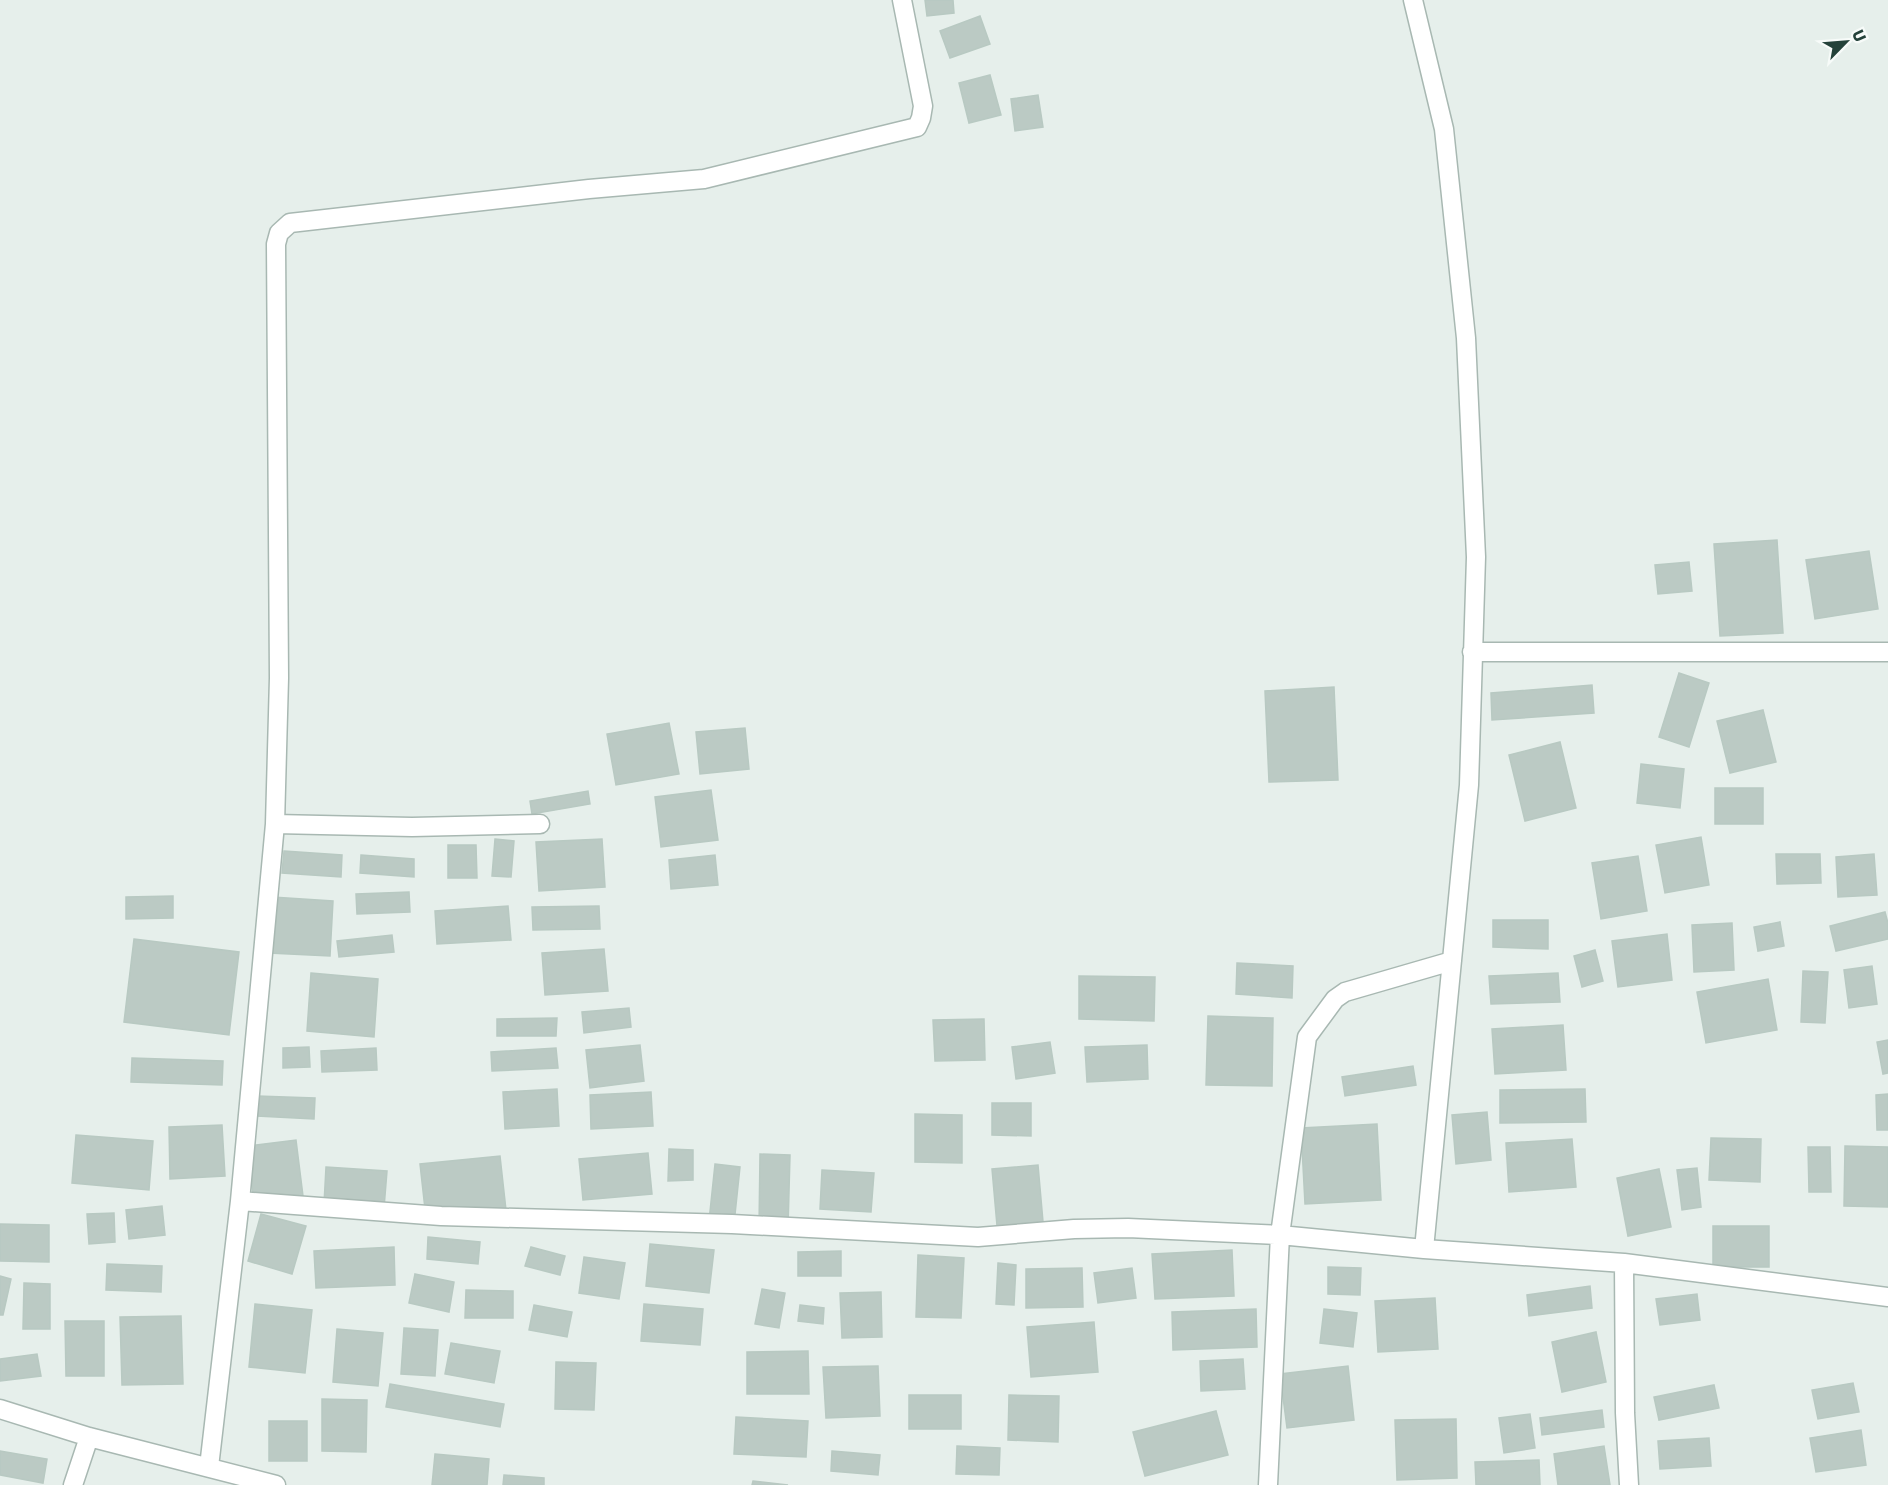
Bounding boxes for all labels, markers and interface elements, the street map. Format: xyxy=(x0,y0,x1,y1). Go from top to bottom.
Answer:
north arrow xyxy=(1816,12,1876,72)
text: U xyxy=(1846,26,1872,46)

